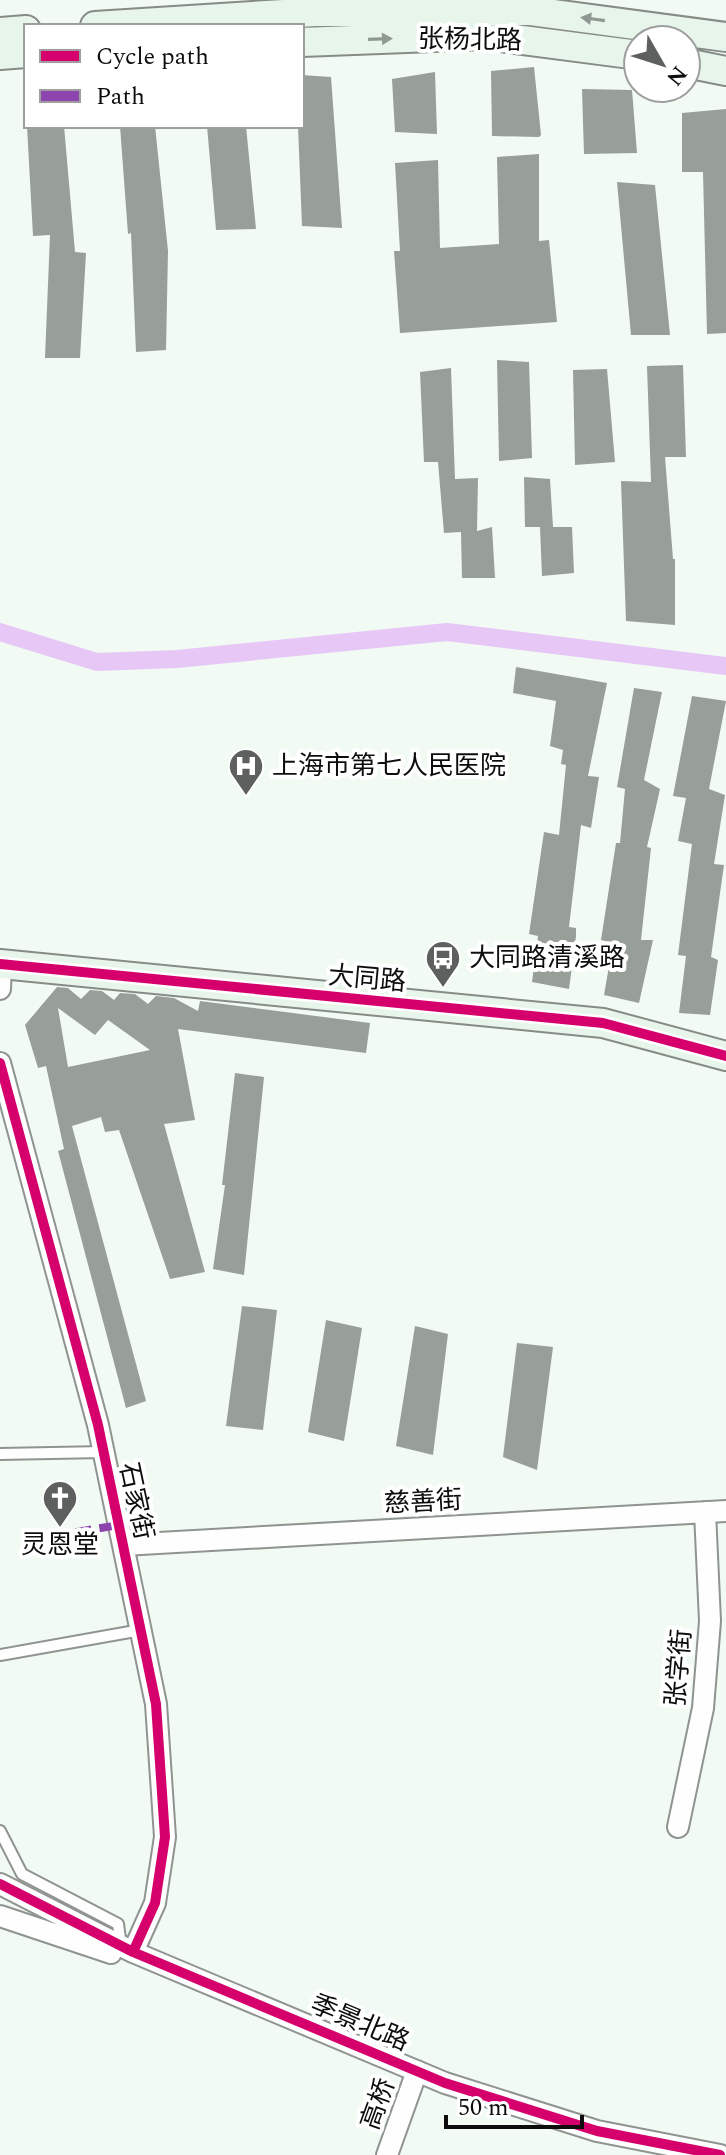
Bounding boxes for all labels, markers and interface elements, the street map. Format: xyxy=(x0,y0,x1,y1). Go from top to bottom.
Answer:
one-way arrow xyxy=(580,12,605,25)
street label: 张杨北路 xyxy=(418,19,522,61)
legend xyxy=(24,24,304,128)
north arrow xyxy=(622,24,702,104)
one-way arrow xyxy=(368,33,393,46)
text: Cycle path xyxy=(96,39,209,75)
text: N xyxy=(658,58,695,93)
text: Path xyxy=(96,79,145,115)
place label: 上海市第七人民医院 xyxy=(272,746,506,786)
hospital icon: 上海市第七人民医院 xyxy=(227,747,265,797)
place label: 大同路清溪路 xyxy=(469,938,625,978)
bus stop icon: 大同路清溪路 xyxy=(424,939,462,989)
street label: 大同路 xyxy=(326,956,408,1002)
street label: 石家街 xyxy=(108,1459,164,1543)
church icon: 灵恩堂 xyxy=(41,1479,79,1529)
street label: 慈善街 xyxy=(383,1480,463,1524)
place label: 灵恩堂 xyxy=(21,1525,99,1565)
street label: 张学街 xyxy=(656,1627,702,1709)
street label: 季景北路 xyxy=(304,1984,416,2062)
street label: 高桥 xyxy=(350,2073,406,2135)
scale bar xyxy=(446,2079,582,2129)
text: 50 m xyxy=(458,2090,509,2126)

